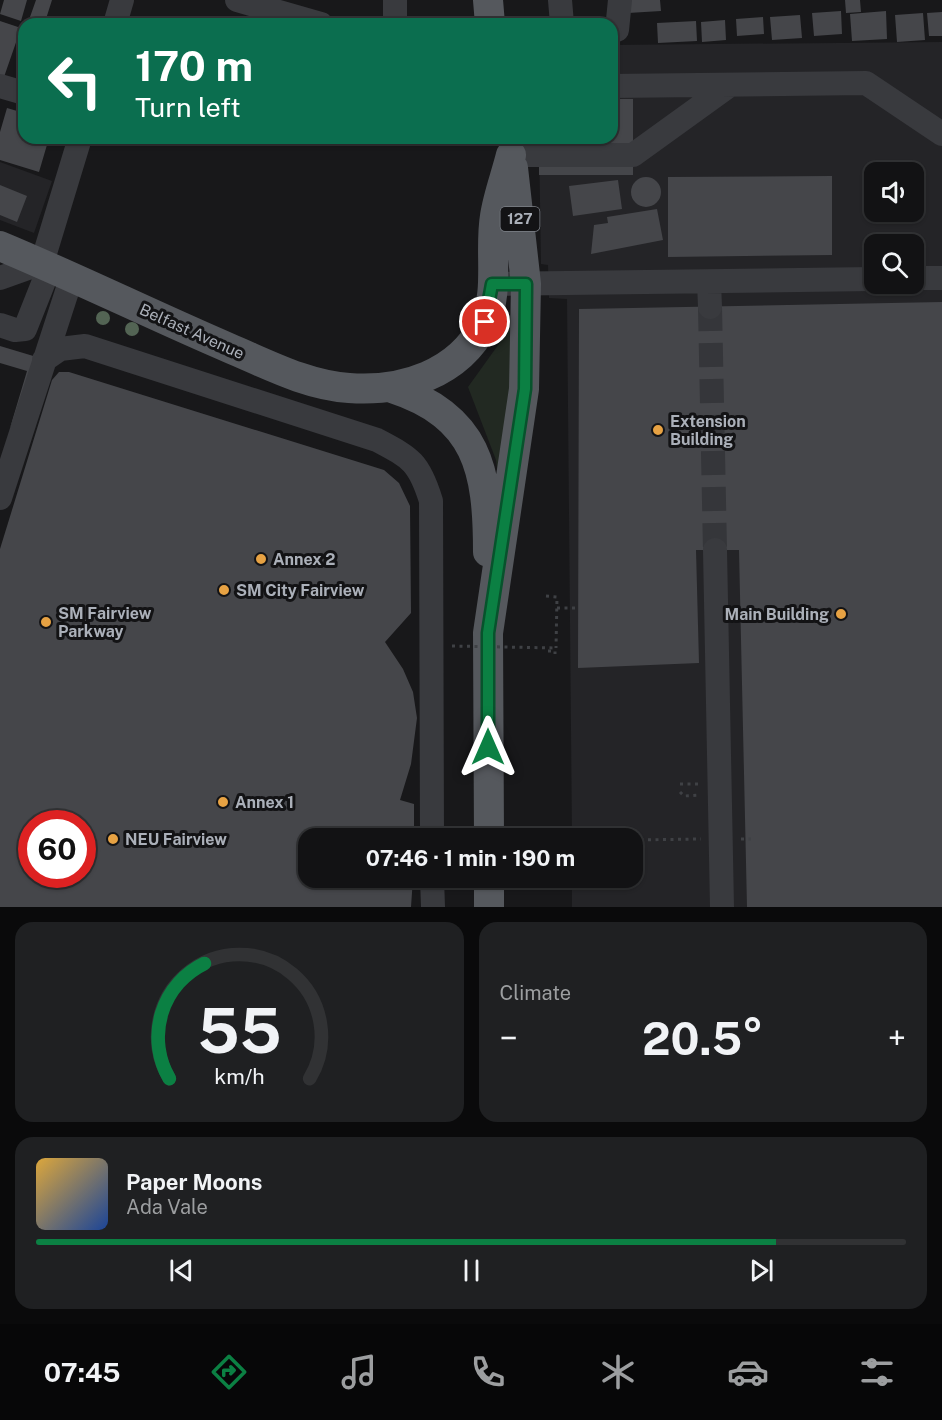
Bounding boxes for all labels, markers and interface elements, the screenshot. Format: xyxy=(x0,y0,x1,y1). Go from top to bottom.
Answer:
text: 170 m xyxy=(135,41,253,90)
icon: left xyxy=(36,42,114,120)
text: Turn left xyxy=(135,91,241,123)
map controls xyxy=(864,162,924,294)
button: sound xyxy=(864,162,924,222)
road number: 127 xyxy=(500,207,540,231)
button: search xyxy=(864,234,924,294)
pin xyxy=(459,296,510,347)
street label: Belfast Avenue xyxy=(137,300,247,363)
icon: arrive xyxy=(468,305,501,338)
place label: Extension Building xyxy=(670,412,746,449)
marker: Extension Building xyxy=(651,423,665,437)
place label: Annex 2 xyxy=(273,550,335,569)
marker: Annex 2 xyxy=(254,552,268,566)
place label: SM City Fairview xyxy=(236,581,365,600)
marker: SM City Fairview xyxy=(217,583,231,597)
place label: SM Fairview Parkway xyxy=(58,604,152,641)
place label: Main Building xyxy=(725,605,829,624)
marker: Main Building xyxy=(834,607,848,621)
marker: SM Fairview Parkway xyxy=(39,615,53,629)
position arrow xyxy=(456,715,520,779)
place label: Annex 1 xyxy=(235,793,294,812)
marker: Annex 1 xyxy=(216,795,230,809)
speed limit sign: 60 xyxy=(18,810,96,888)
place label: NEU Fairview xyxy=(125,830,227,849)
marker: NEU Fairview xyxy=(106,832,120,846)
text: 07:46 · 1 min · 190 m xyxy=(366,845,575,871)
text: Climate xyxy=(500,981,571,1005)
text: 55 xyxy=(197,994,281,1067)
text: 20.5° xyxy=(642,1012,763,1065)
text: − xyxy=(500,1019,518,1057)
text: + xyxy=(888,1019,906,1057)
text: km/h xyxy=(214,1064,264,1089)
text: Paper Moons xyxy=(126,1169,262,1195)
text: Ada Vale xyxy=(126,1195,208,1219)
icon: previous xyxy=(165,1254,198,1287)
icon: pause xyxy=(455,1254,488,1287)
icon: next xyxy=(745,1254,778,1287)
icon: directions xyxy=(208,1351,250,1393)
icon: music xyxy=(338,1351,380,1393)
icon: phone xyxy=(467,1351,509,1393)
icon: climate xyxy=(597,1351,639,1393)
icon: car xyxy=(727,1351,769,1393)
icon: filters xyxy=(856,1351,898,1393)
text: 07:45 xyxy=(44,1356,120,1388)

